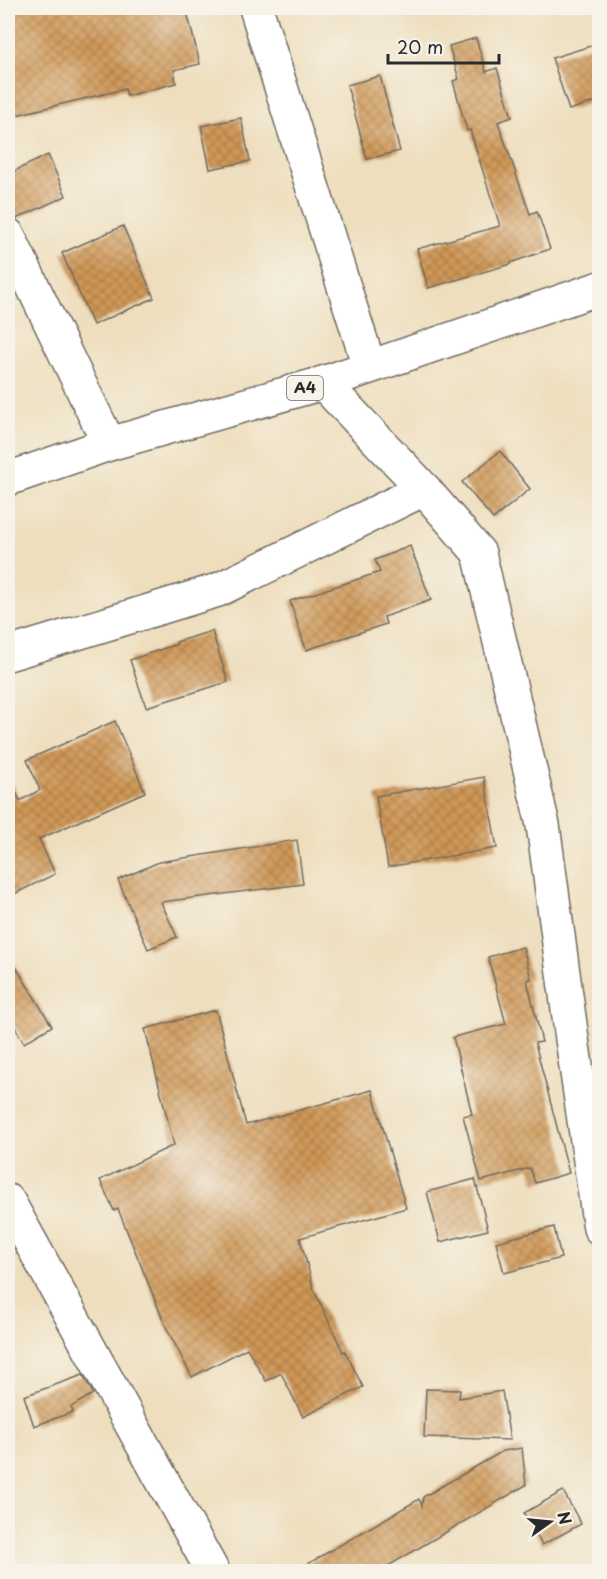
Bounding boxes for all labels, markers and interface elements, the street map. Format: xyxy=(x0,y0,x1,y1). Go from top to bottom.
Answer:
scale bar xyxy=(388,27,499,65)
text: 20 m xyxy=(397,33,443,60)
road number: A4 xyxy=(287,376,323,400)
north arrow xyxy=(520,1492,580,1552)
text: N xyxy=(552,1509,579,1527)

